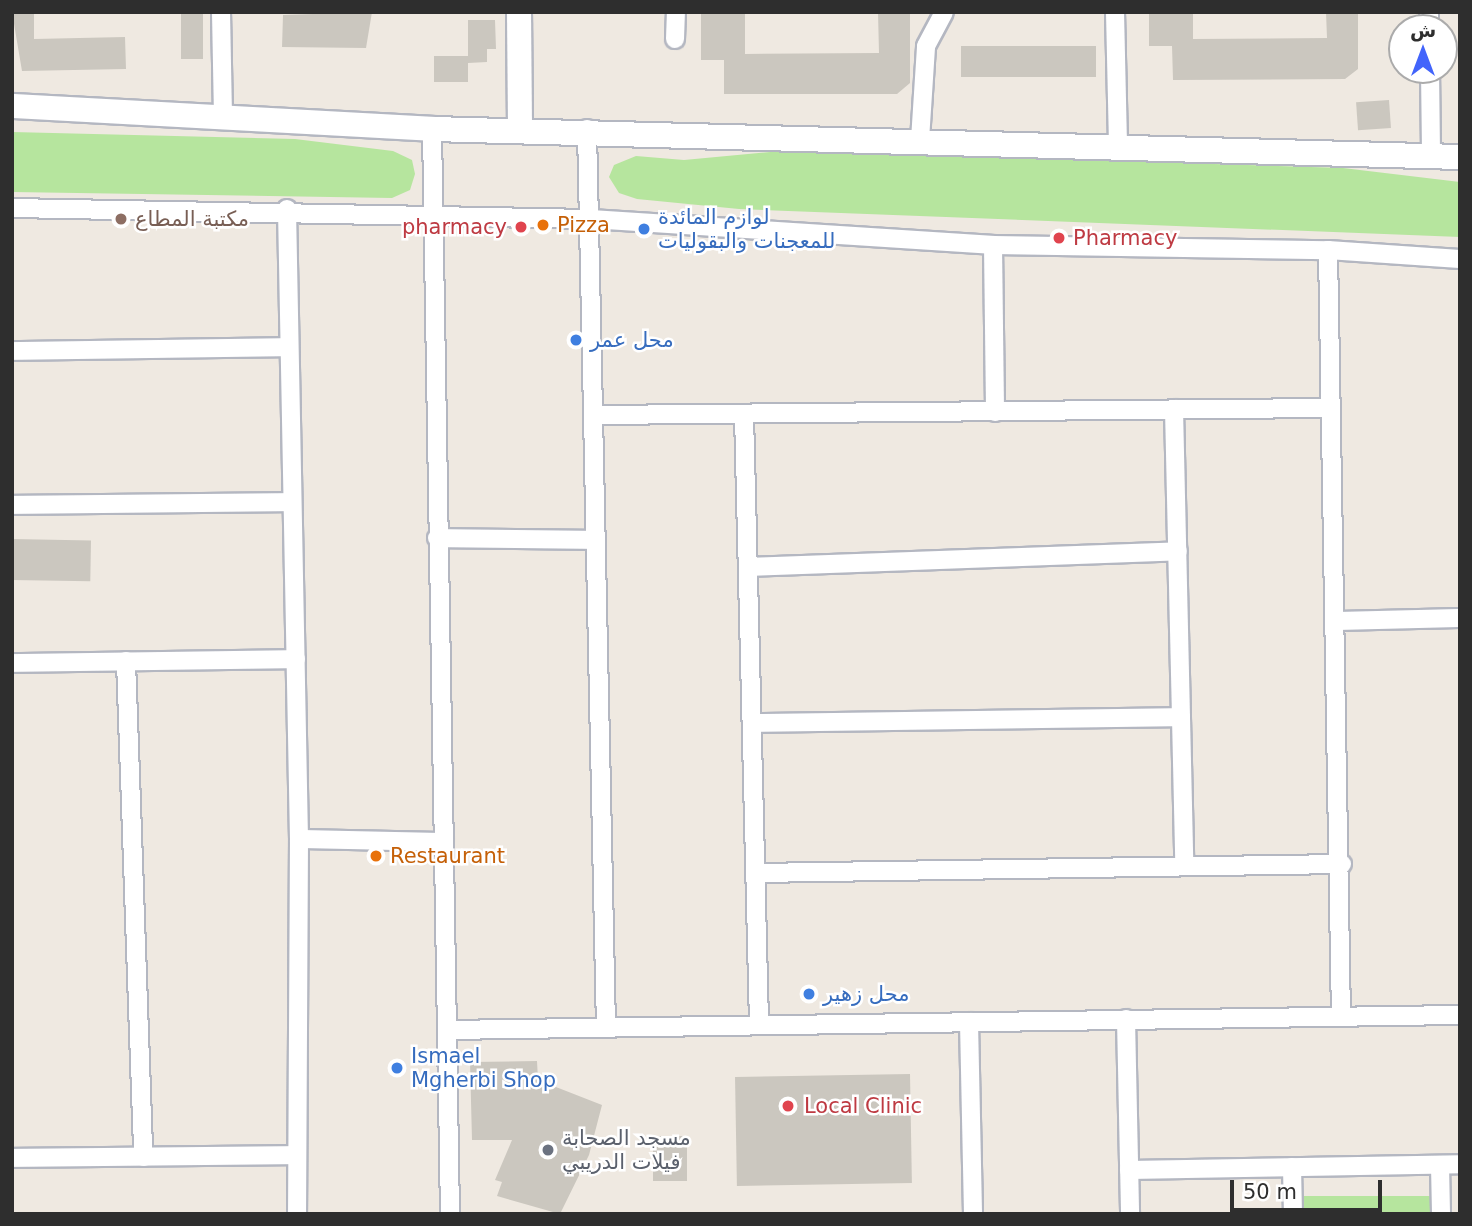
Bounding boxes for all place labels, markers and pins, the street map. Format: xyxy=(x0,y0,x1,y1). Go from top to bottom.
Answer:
place label: لوازم المائدة للمعجنات والبقوليات xyxy=(658,204,835,254)
place label: مكتبة المطاع xyxy=(135,206,249,232)
marker: مكتبة المطاع xyxy=(113,211,129,227)
place label: Pizza xyxy=(557,212,610,238)
place label: pharmacy xyxy=(402,214,507,240)
marker: Pizza xyxy=(535,217,551,233)
marker: pharmacy xyxy=(513,219,529,235)
marker: لوازم المائدة للمعجنات والبقوليات xyxy=(636,221,652,237)
place label: Pharmacy xyxy=(1073,225,1177,251)
marker: Pharmacy xyxy=(1051,230,1067,246)
place label: محل عمر xyxy=(590,327,674,353)
marker: محل عمر xyxy=(568,332,584,348)
place label: Restaurant xyxy=(390,843,505,869)
marker: Restaurant xyxy=(368,848,384,864)
place label: محل زهير xyxy=(823,981,910,1007)
marker: محل زهير xyxy=(801,986,817,1002)
place label: Ismael Mgherbi Shop xyxy=(411,1043,556,1093)
marker: Ismael Mgherbi Shop xyxy=(389,1060,405,1076)
place label: Local Clinic xyxy=(804,1093,922,1119)
marker: Local Clinic xyxy=(778,1096,798,1116)
place label: مسجد الصحابة فيلات الدريبي xyxy=(562,1125,691,1175)
marker: مسجد الصحابة فيلات الدريبي xyxy=(540,1142,556,1158)

